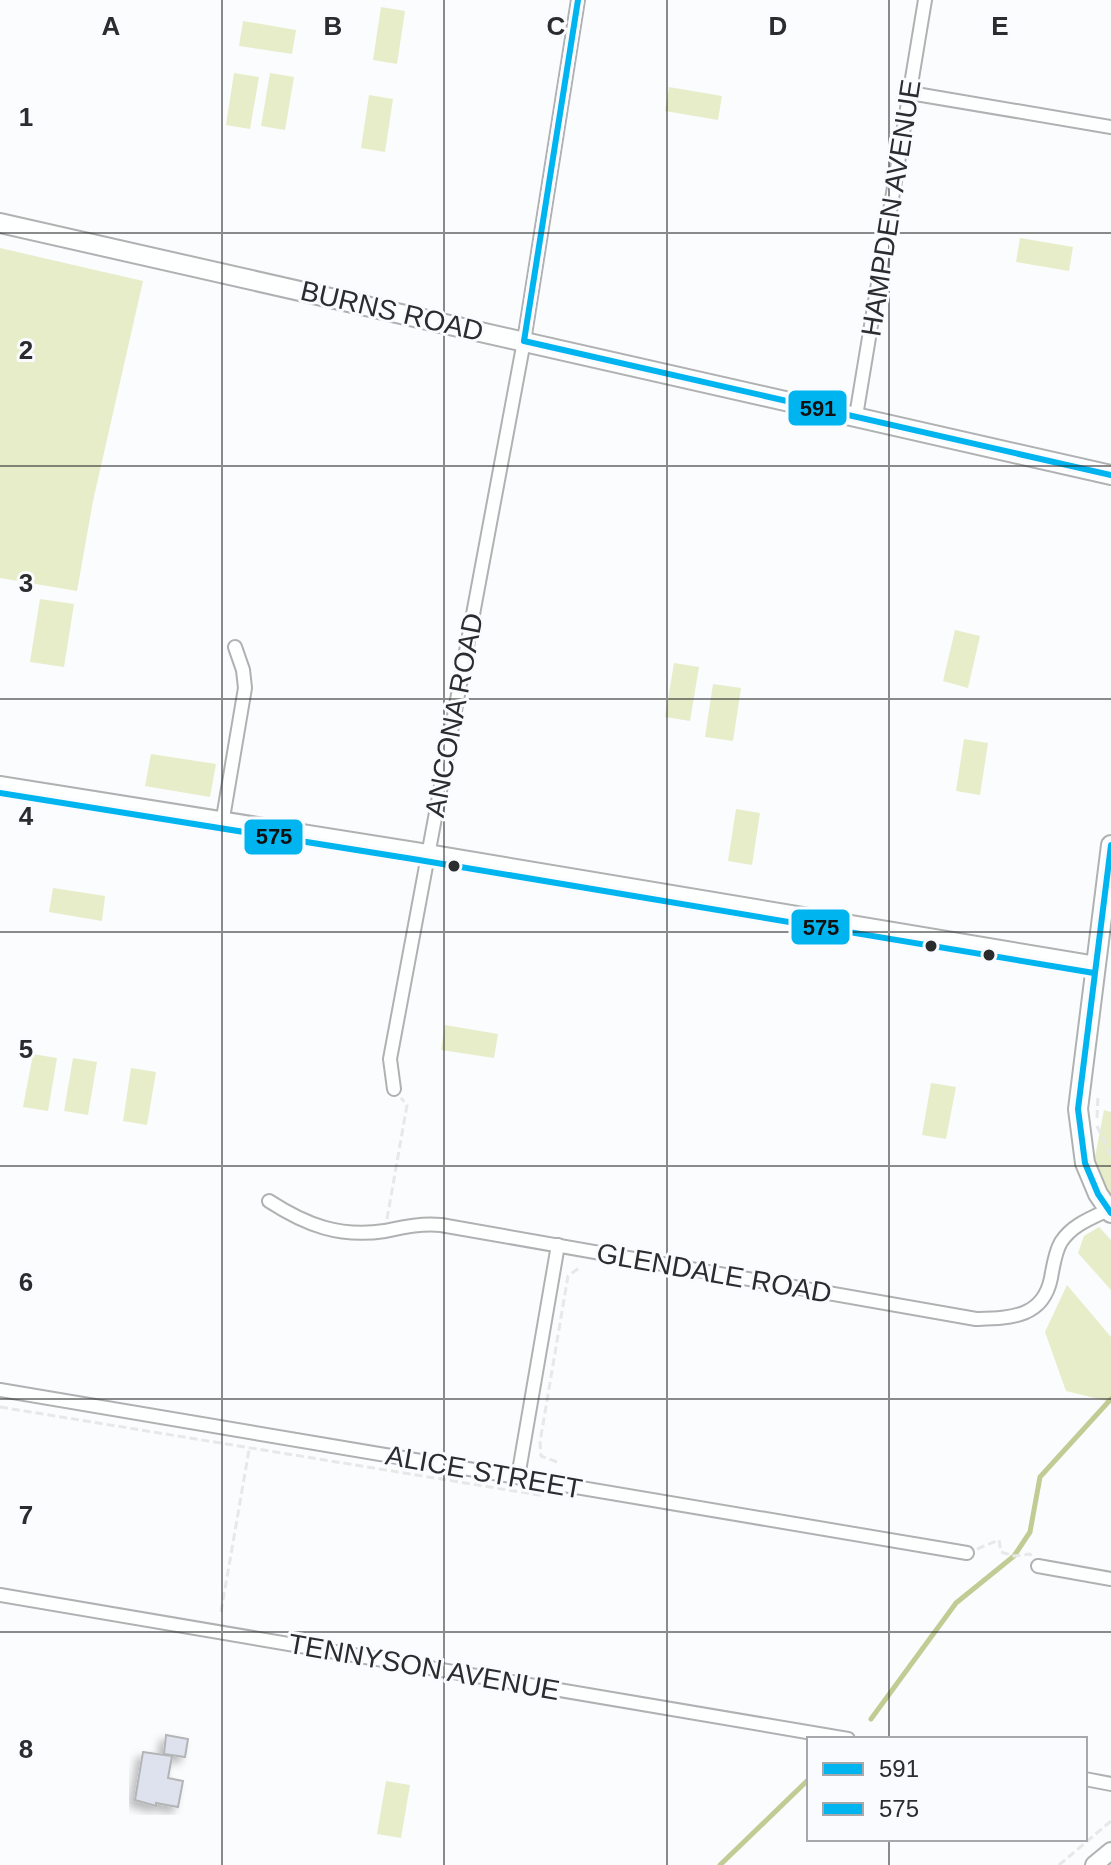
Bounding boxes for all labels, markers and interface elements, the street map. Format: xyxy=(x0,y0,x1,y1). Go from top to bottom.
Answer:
text: A xyxy=(102,11,121,41)
text: B xyxy=(324,11,342,41)
text: C xyxy=(547,11,566,41)
text: D xyxy=(769,11,787,41)
text: E xyxy=(991,11,1009,41)
street label: HAMPDEN AVENUE xyxy=(855,78,927,338)
text: 1 xyxy=(19,102,33,132)
street label: BURNS ROAD xyxy=(298,275,486,347)
text: 2 xyxy=(19,335,33,365)
line badge: 591 xyxy=(787,389,848,427)
text: 591 xyxy=(800,396,836,421)
text: 3 xyxy=(19,568,33,598)
street label: ANCONA ROAD xyxy=(419,610,489,820)
text: 4 xyxy=(19,801,34,831)
line badge: 575 xyxy=(243,818,304,856)
text: 575 xyxy=(256,824,292,849)
unlabelled marker xyxy=(446,858,462,874)
line badge: 575 xyxy=(790,908,851,946)
text: 575 xyxy=(803,915,839,940)
unlabelled marker xyxy=(923,938,939,954)
unlabelled marker xyxy=(981,947,997,963)
text: 5 xyxy=(19,1034,33,1064)
street label: GLENDALE ROAD xyxy=(594,1237,834,1309)
text: 6 xyxy=(19,1267,33,1297)
street label: ALICE STREET xyxy=(383,1439,585,1505)
text: 7 xyxy=(19,1500,33,1530)
street label: TENNYSON AVENUE xyxy=(286,1628,562,1706)
text: 8 xyxy=(19,1734,33,1764)
legend xyxy=(807,1737,1087,1841)
text: 591 xyxy=(879,1755,919,1782)
text: 575 xyxy=(879,1795,919,1822)

